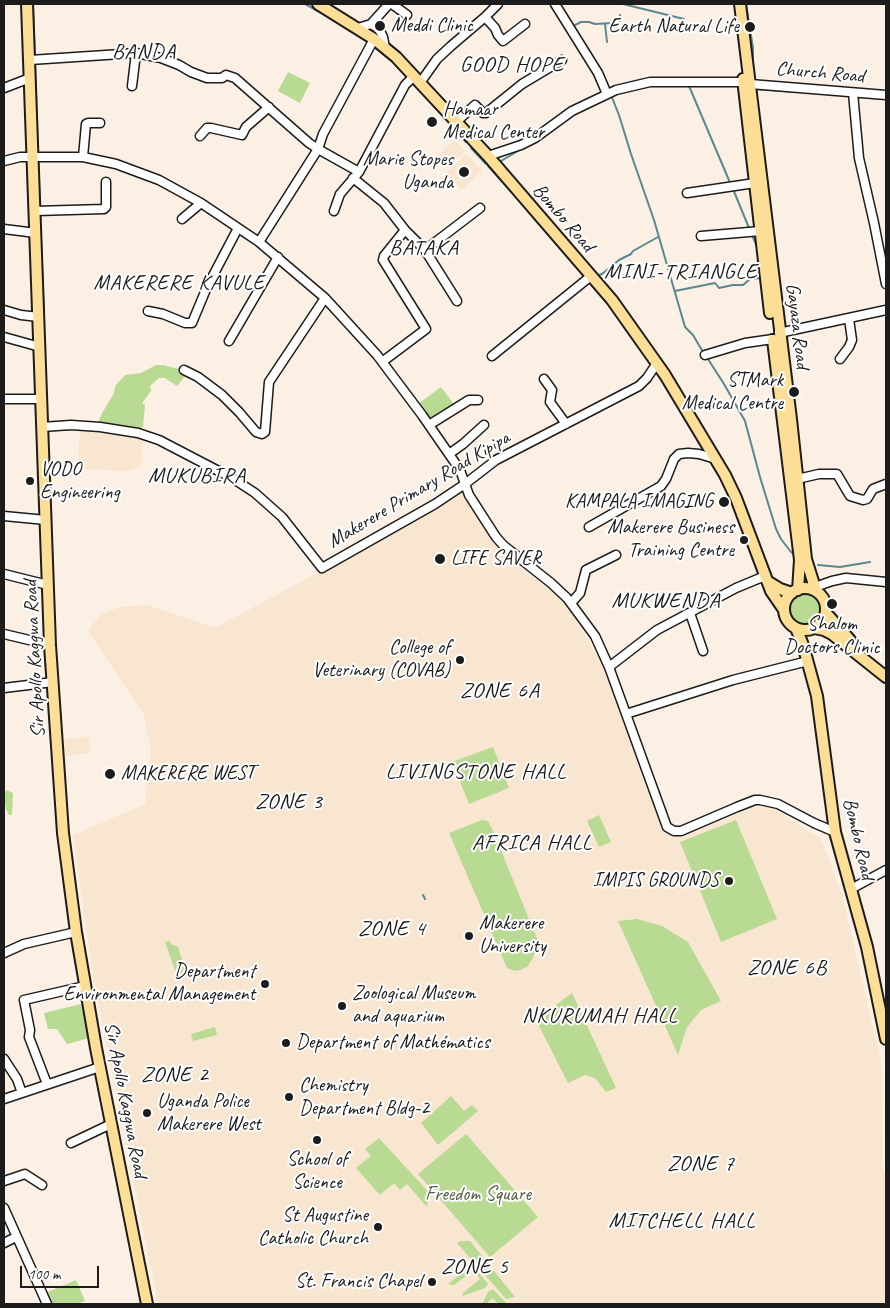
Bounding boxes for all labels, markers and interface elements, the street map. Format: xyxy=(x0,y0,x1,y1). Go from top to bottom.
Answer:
place label: Meddi Clinic xyxy=(391,14,473,38)
place label: Earth Natural Life xyxy=(609,15,739,39)
marker: Meddi Clinic xyxy=(373,19,387,33)
marker: Earth Natural Life xyxy=(743,20,757,34)
district label: BANDA xyxy=(112,39,176,65)
district label: GOOD HOPE xyxy=(458,52,566,78)
street label: Church Road xyxy=(775,57,865,89)
place label: Hamaar Medical Center xyxy=(443,98,544,145)
marker: Hamaar Medical Center xyxy=(425,115,439,129)
place label: Marie Stopes Uganda xyxy=(363,148,453,195)
marker: Marie Stopes Uganda xyxy=(457,165,471,179)
street label: Bombo Road xyxy=(527,179,599,257)
district label: BATAKA xyxy=(388,235,460,261)
district label: MINI-TRIANGLE xyxy=(604,259,758,285)
district label: MAKERERE KAVULE xyxy=(92,270,266,296)
street label: Gayaza Road xyxy=(780,282,814,370)
place label: STMark Medical Centre xyxy=(682,369,783,416)
marker: STMark Medical Centre xyxy=(787,385,801,399)
street label: Makerere Primary Road Kipipa xyxy=(324,426,514,554)
place label: VODO Engineering xyxy=(40,458,120,505)
district label: MUKUBIRA xyxy=(147,463,247,489)
marker: VODO Engineering xyxy=(24,475,36,487)
place label: KAMPALA IMAGING xyxy=(565,490,713,514)
marker: KAMPALA IMAGING xyxy=(717,495,731,509)
place label: Makerere Business Training Centre xyxy=(607,516,734,563)
marker: Makerere Business Training Centre xyxy=(738,534,750,546)
place label: LIFE SAVER xyxy=(451,547,541,571)
marker: LIFE SAVER xyxy=(433,552,447,566)
street label: Sir Apollo Kaggwa Road xyxy=(19,579,51,739)
district label: MUKWENDA xyxy=(611,588,721,614)
marker: Shalom Doctors Clinic xyxy=(825,597,839,611)
place label: Shalom Doctors Clinic xyxy=(784,613,880,660)
place label: College of Veterinary (COVAB) xyxy=(312,636,450,683)
marker: College of Veterinary (COVAB) xyxy=(454,654,466,666)
district label: ZONE 6A xyxy=(459,678,541,704)
district label: LIVINGSTONE HALL xyxy=(385,759,567,785)
place label: MAKERERE WEST xyxy=(121,762,255,786)
marker: MAKERERE WEST xyxy=(103,767,117,781)
district label: ZONE 3 xyxy=(255,789,323,815)
street label: Bombo Road xyxy=(837,796,879,882)
district label: AFRICA HALL xyxy=(471,830,593,856)
place label: IMPIS GROUNDS xyxy=(593,869,719,893)
marker: IMPIS GROUNDS xyxy=(723,875,735,887)
place label: Makerere University xyxy=(479,912,546,959)
district label: ZONE 4 xyxy=(358,916,426,942)
marker: Makerere University xyxy=(463,930,475,942)
district label: ZONE 6B xyxy=(746,955,828,981)
place label: Department Environmental Management xyxy=(63,960,255,1007)
marker: Department Environmental Management xyxy=(259,978,271,990)
place label: Zoological Museum and aquarium xyxy=(352,982,475,1029)
marker: Zoological Museum and aquarium xyxy=(336,1000,348,1012)
district label: NKURUMAH HALL xyxy=(521,1003,679,1029)
street label: Sir Apollo Kaggwa Road xyxy=(98,1020,152,1180)
place label: Department of Mathématics xyxy=(296,1031,489,1055)
marker: Department of Mathématics xyxy=(280,1037,292,1049)
district label: ZONE 2 xyxy=(141,1062,209,1088)
place label: Chemistry Department Bldg-2 xyxy=(299,1074,429,1121)
place label: Uganda Police Makerere West xyxy=(157,1090,261,1137)
marker: Chemistry Department Bldg-2 xyxy=(283,1091,295,1103)
marker: Uganda Police Makerere West xyxy=(141,1107,153,1119)
marker: School of Science xyxy=(311,1134,323,1146)
place label: School of Science xyxy=(287,1148,347,1195)
district label: ZONE 7 xyxy=(667,1151,735,1177)
park label: Freedom Square xyxy=(425,1183,531,1207)
place label: St Augustine Catholic Church xyxy=(258,1204,368,1251)
district label: MITCHELL HALL xyxy=(608,1208,756,1234)
marker: St Augustine Catholic Church xyxy=(372,1221,384,1233)
district label: ZONE 5 xyxy=(441,1254,509,1280)
scale bar xyxy=(22,1256,101,1288)
text: 100 m xyxy=(28,1265,60,1284)
place label: St. Francis Chapel xyxy=(295,1270,422,1294)
marker: St. Francis Chapel xyxy=(426,1276,438,1288)

